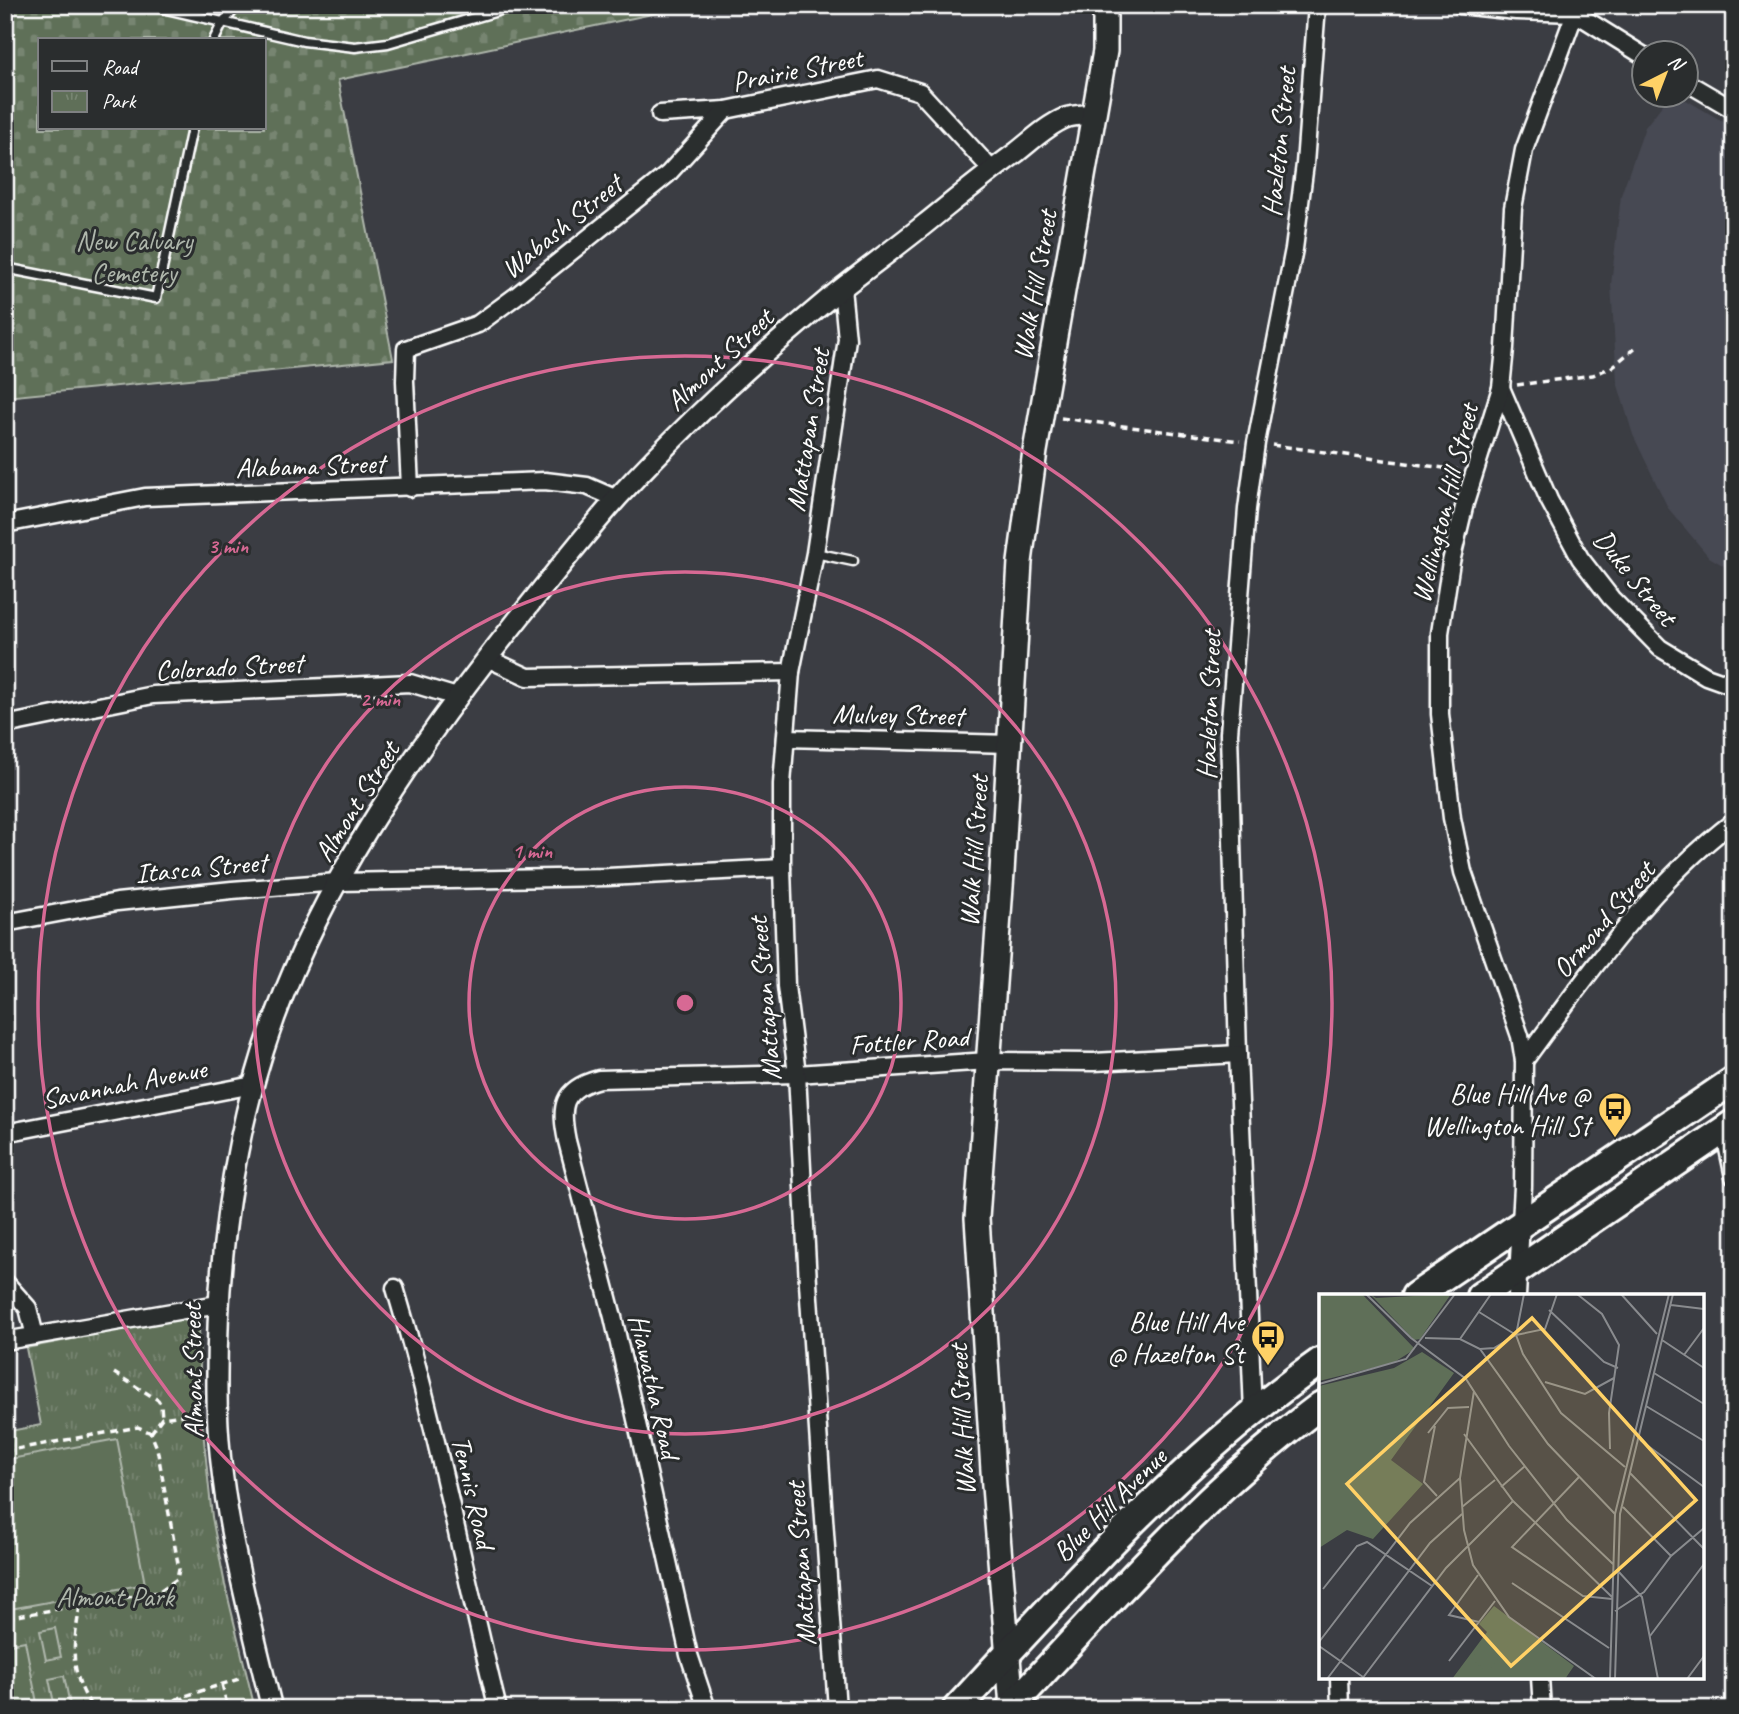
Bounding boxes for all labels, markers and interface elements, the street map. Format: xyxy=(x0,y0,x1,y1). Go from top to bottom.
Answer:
legend xyxy=(38,38,266,130)
north arrow xyxy=(1630,38,1700,108)
street label: Prairie Street xyxy=(729,39,868,99)
text: N xyxy=(1663,49,1691,77)
text: Road xyxy=(102,54,141,80)
street label: Hazleton Street xyxy=(1253,63,1304,218)
text: Park xyxy=(102,88,137,114)
street label: Wabash Street xyxy=(494,165,632,286)
street label: Walk Hill Street xyxy=(1004,205,1065,363)
park label: New Calvary Cemetery xyxy=(75,223,195,290)
street label: Almont Street xyxy=(658,299,783,418)
street label: Mattapan Street xyxy=(777,344,838,514)
street label: Wellington Hill Street xyxy=(1403,397,1487,606)
street label: Alabama Street xyxy=(235,445,389,486)
street label: Duke Street xyxy=(1586,522,1687,634)
text: 3 min xyxy=(208,533,248,559)
street label: Hazleton Street xyxy=(1188,627,1229,780)
street label: Colorado Street xyxy=(154,645,308,688)
text: 2 min xyxy=(360,686,400,712)
street label: Mulvey Street xyxy=(832,696,967,733)
street label: Almont Street xyxy=(306,732,408,868)
street label: Walk Hill Street xyxy=(951,772,996,928)
text: 1 min xyxy=(512,838,552,864)
street label: Itasca Street xyxy=(134,844,272,891)
street label: Ormond Street xyxy=(1544,852,1664,985)
street label: Mattapan Street xyxy=(740,913,789,1082)
centre of rings xyxy=(673,991,697,1015)
street label: Fottler Road xyxy=(848,1019,974,1062)
street label: Savannah Avenue xyxy=(39,1050,211,1117)
place label: Blue Hill Ave @ Wellington Hill St xyxy=(1424,1076,1594,1143)
bus stop icon: Blue Hill Ave @ Wellington Hill St xyxy=(1596,1090,1634,1139)
inset map xyxy=(1319,1294,1704,1679)
street label: Almont Street xyxy=(174,1301,211,1439)
place label: Blue Hill Ave @ Hazelton St xyxy=(1107,1304,1247,1371)
street label: Hiawatha Road xyxy=(621,1311,689,1465)
bus stop icon: Blue Hill Ave @ Hazelton St xyxy=(1249,1318,1287,1367)
street label: Walk Hill Street xyxy=(940,1341,983,1496)
street label: Tennis Road xyxy=(444,1433,504,1556)
street label: Blue Hill Avenue xyxy=(1045,1439,1175,1569)
street label: Mattapan Street xyxy=(777,1478,824,1647)
park label: Almont Park xyxy=(56,1579,176,1614)

